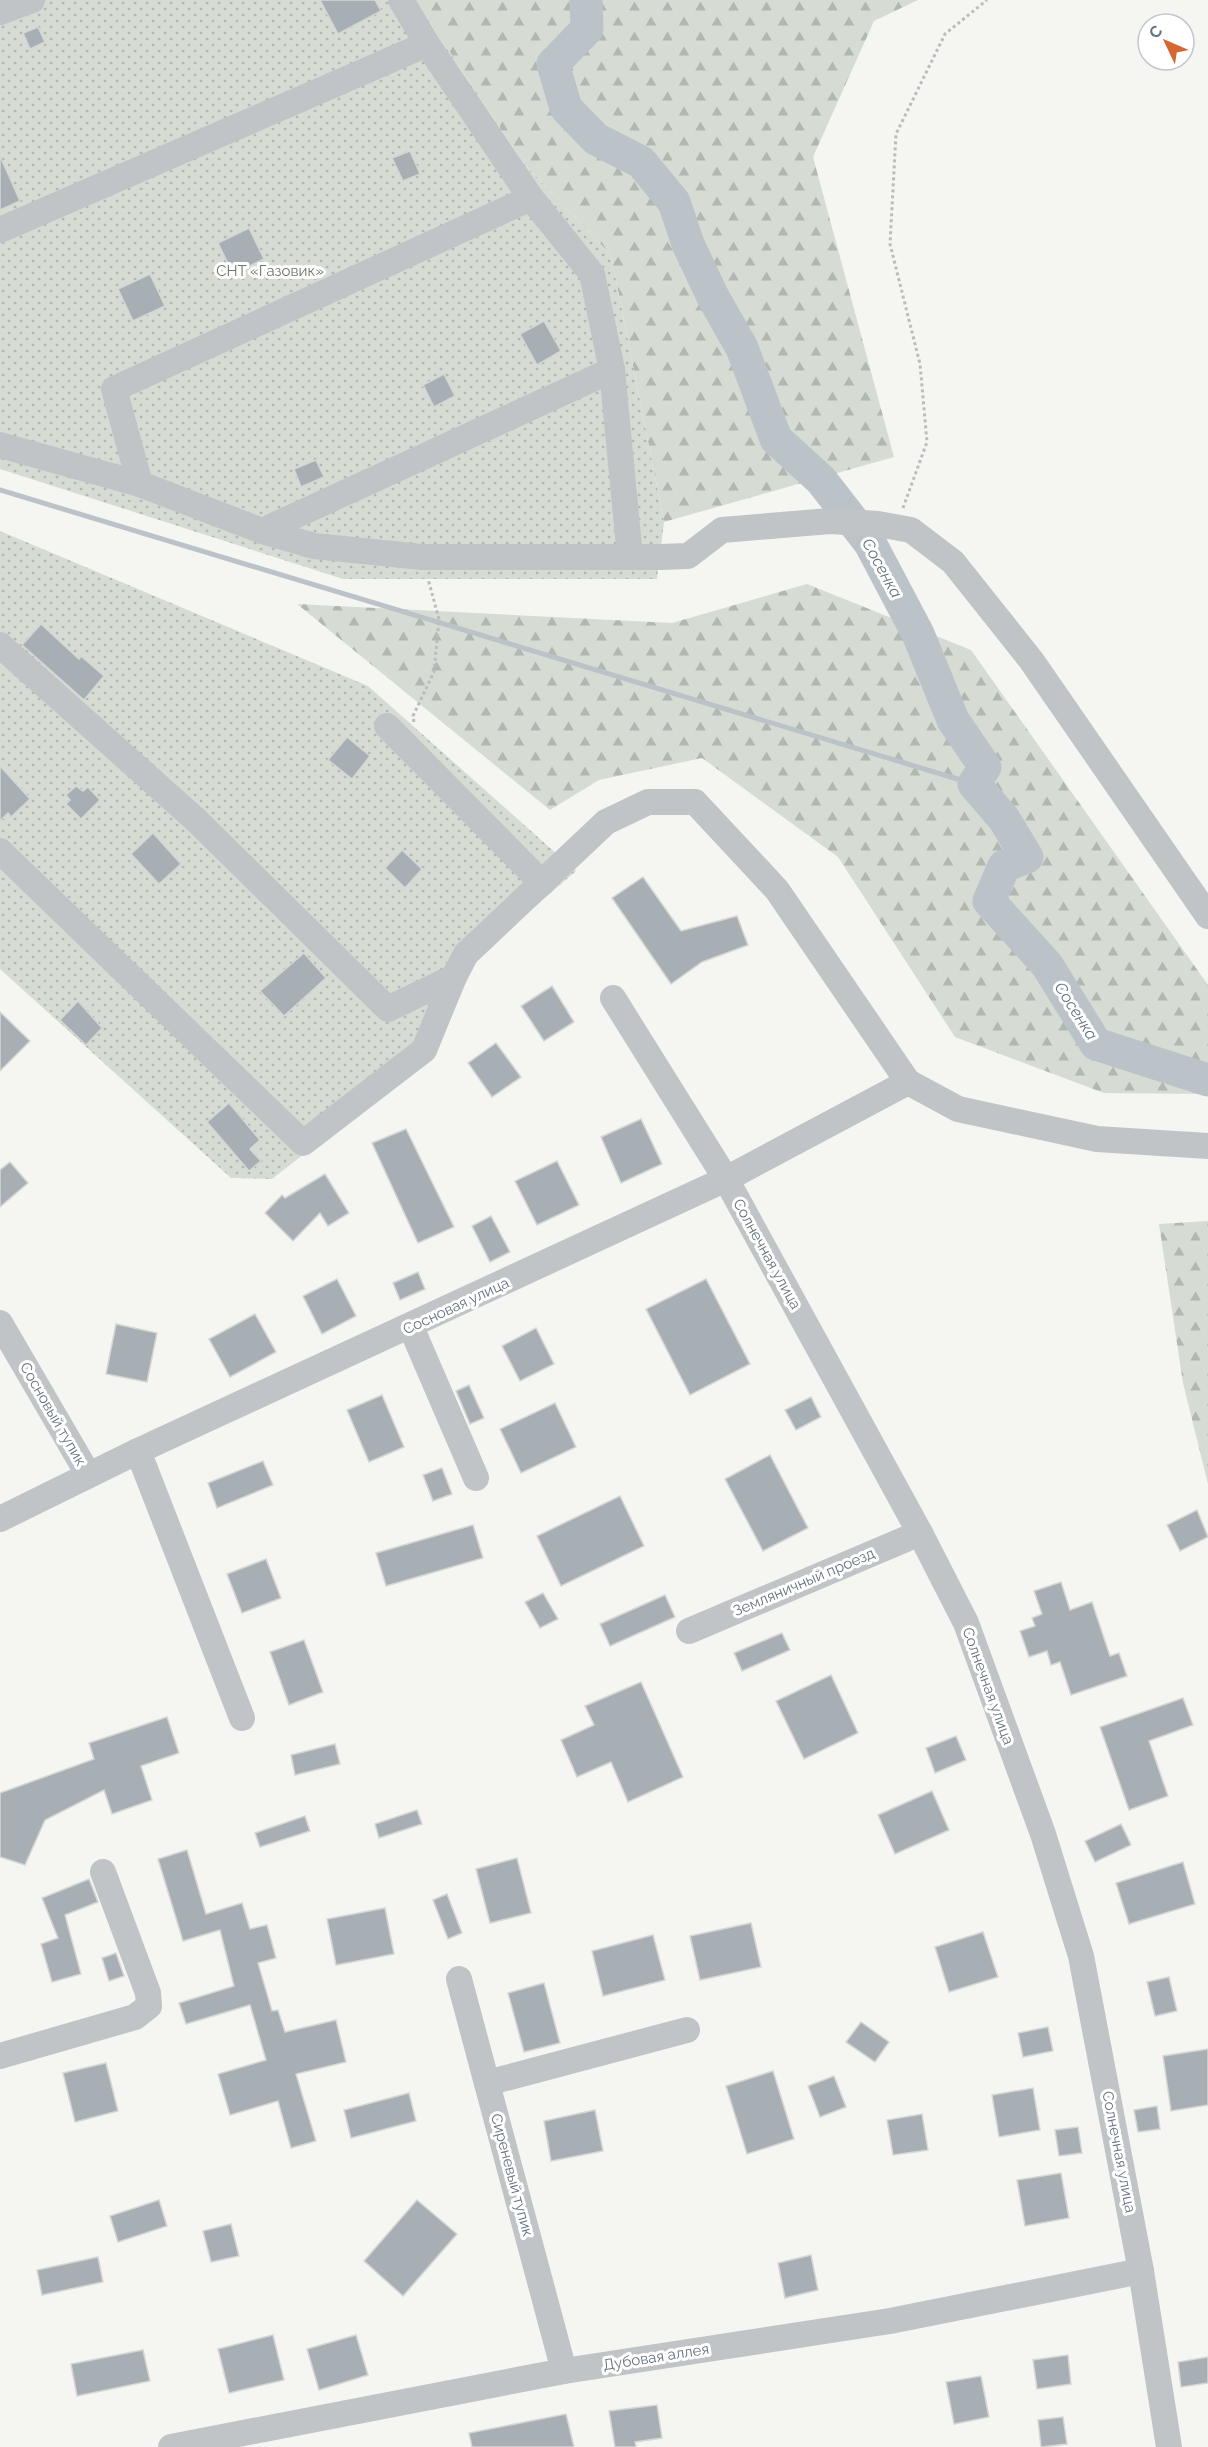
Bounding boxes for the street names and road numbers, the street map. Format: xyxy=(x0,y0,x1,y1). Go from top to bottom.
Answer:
street label: Солнечная улица xyxy=(729,1196,805,1312)
street label: Сосновая улица xyxy=(400,1274,512,1338)
street label: Сосновый тупик xyxy=(16,1359,90,1469)
street label: Земляничный проезд xyxy=(731,1544,878,1620)
street label: Солнечная улица xyxy=(958,1625,1018,1747)
street label: Солнечная улица xyxy=(1098,2090,1140,2214)
street label: Сиреневый тупик xyxy=(487,2112,537,2238)
street label: Дубовая аллея xyxy=(602,2340,710,2374)

